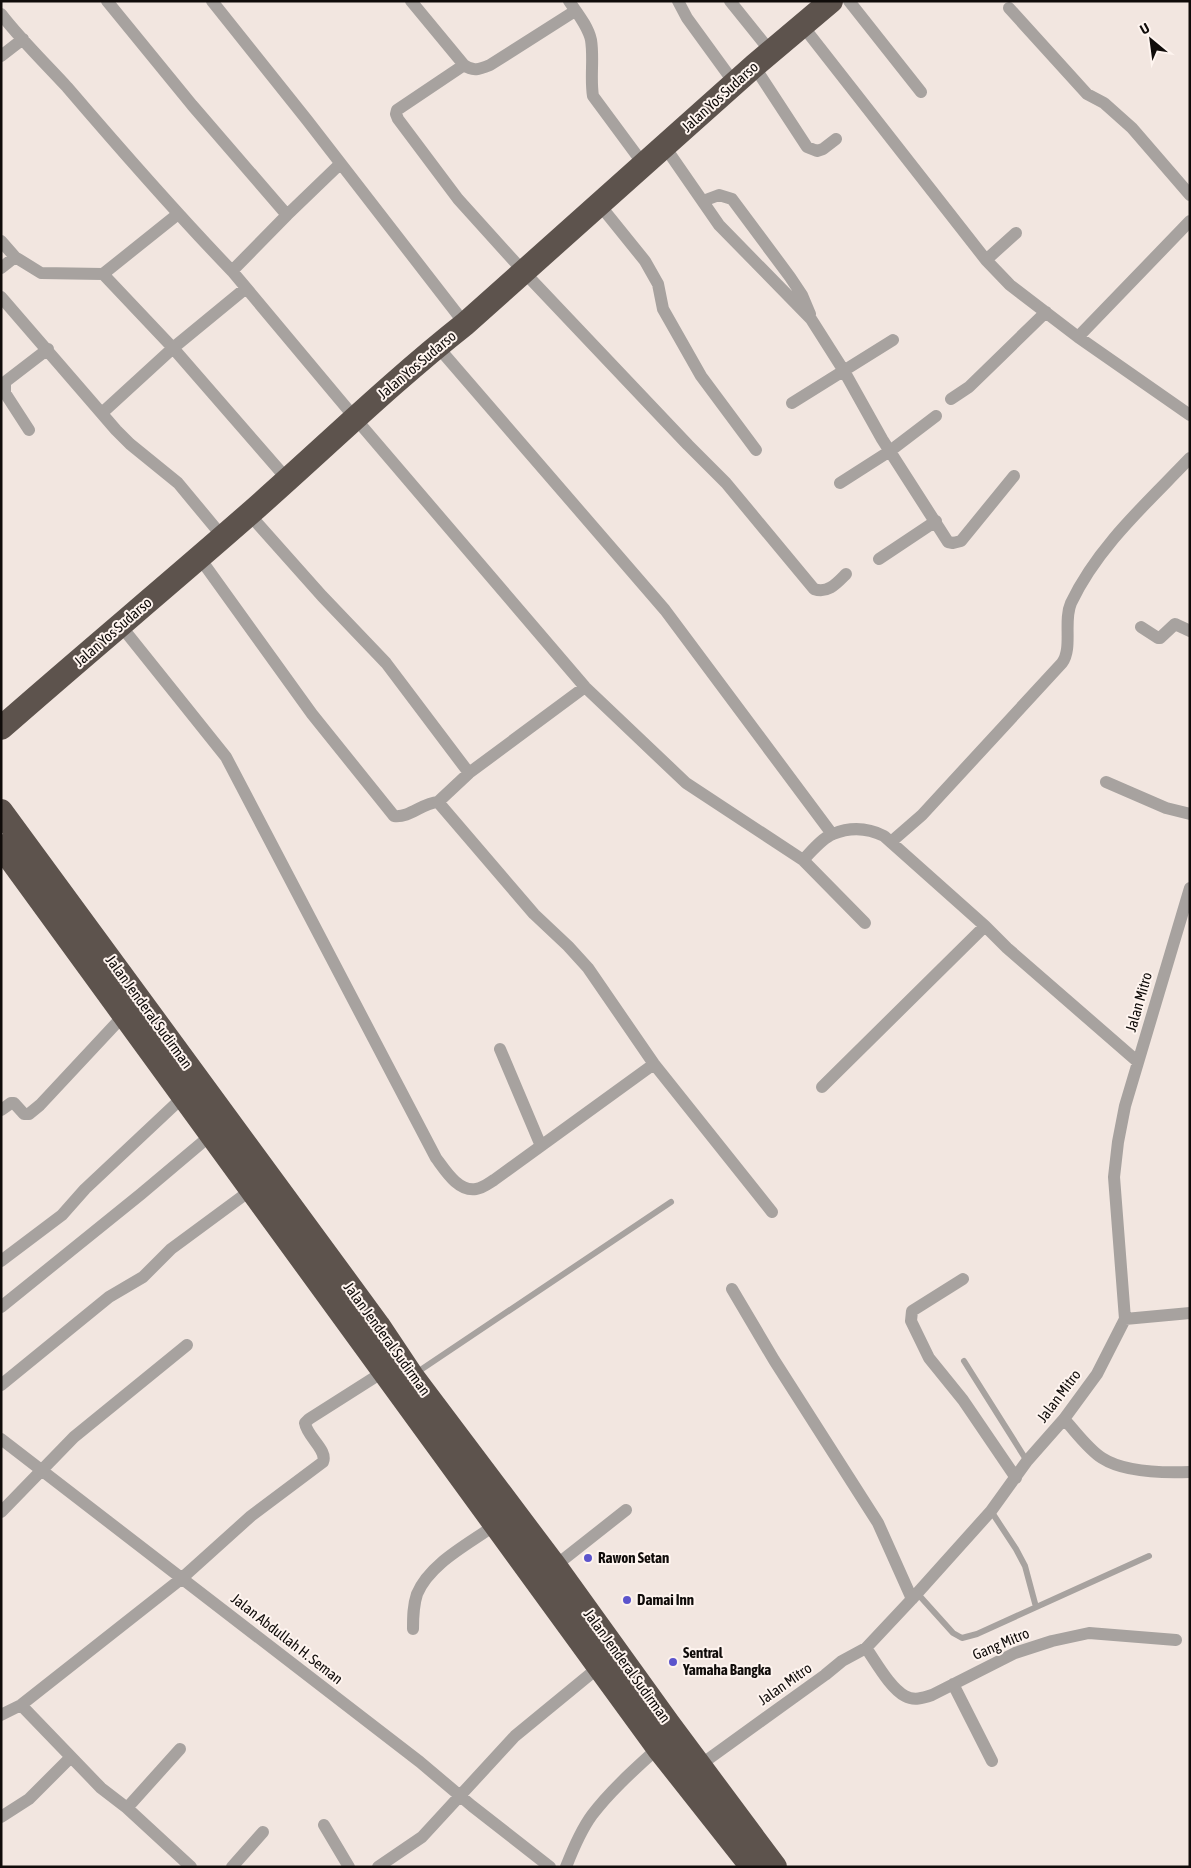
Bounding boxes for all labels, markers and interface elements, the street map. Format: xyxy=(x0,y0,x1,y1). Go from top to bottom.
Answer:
north arrow xyxy=(1126,15,1176,65)
text: U xyxy=(1137,20,1152,38)
street label: Jalan Yos Sudarso xyxy=(678,58,761,135)
street label: Jalan Yos Sudarso xyxy=(374,327,459,402)
street label: Jalan Yos Sudarso xyxy=(71,594,155,670)
street label: Jalan Jenderal Sudirman xyxy=(103,952,196,1072)
street label: Jalan Mitro xyxy=(1122,970,1155,1034)
street label: Jalan Jenderal Sudirman xyxy=(341,1279,434,1399)
street label: Jalan Mitro xyxy=(1033,1366,1084,1425)
place label: Rawon Setan xyxy=(598,1549,669,1566)
marker: Rawon Setan xyxy=(582,1552,594,1564)
street label: Jalan Abdullah H. Seman xyxy=(228,1590,346,1687)
place label: Damai Inn xyxy=(637,1591,694,1608)
marker: Damai Inn xyxy=(621,1594,633,1606)
street label: Jalan Jenderal Sudirman xyxy=(581,1606,674,1726)
street label: Gang Mitro xyxy=(970,1624,1032,1663)
place label: Sentral Yamaha Bangka xyxy=(682,1644,771,1678)
marker: Sentral Yamaha Bangka xyxy=(667,1656,679,1668)
street label: Jalan Mitro xyxy=(755,1659,815,1708)

